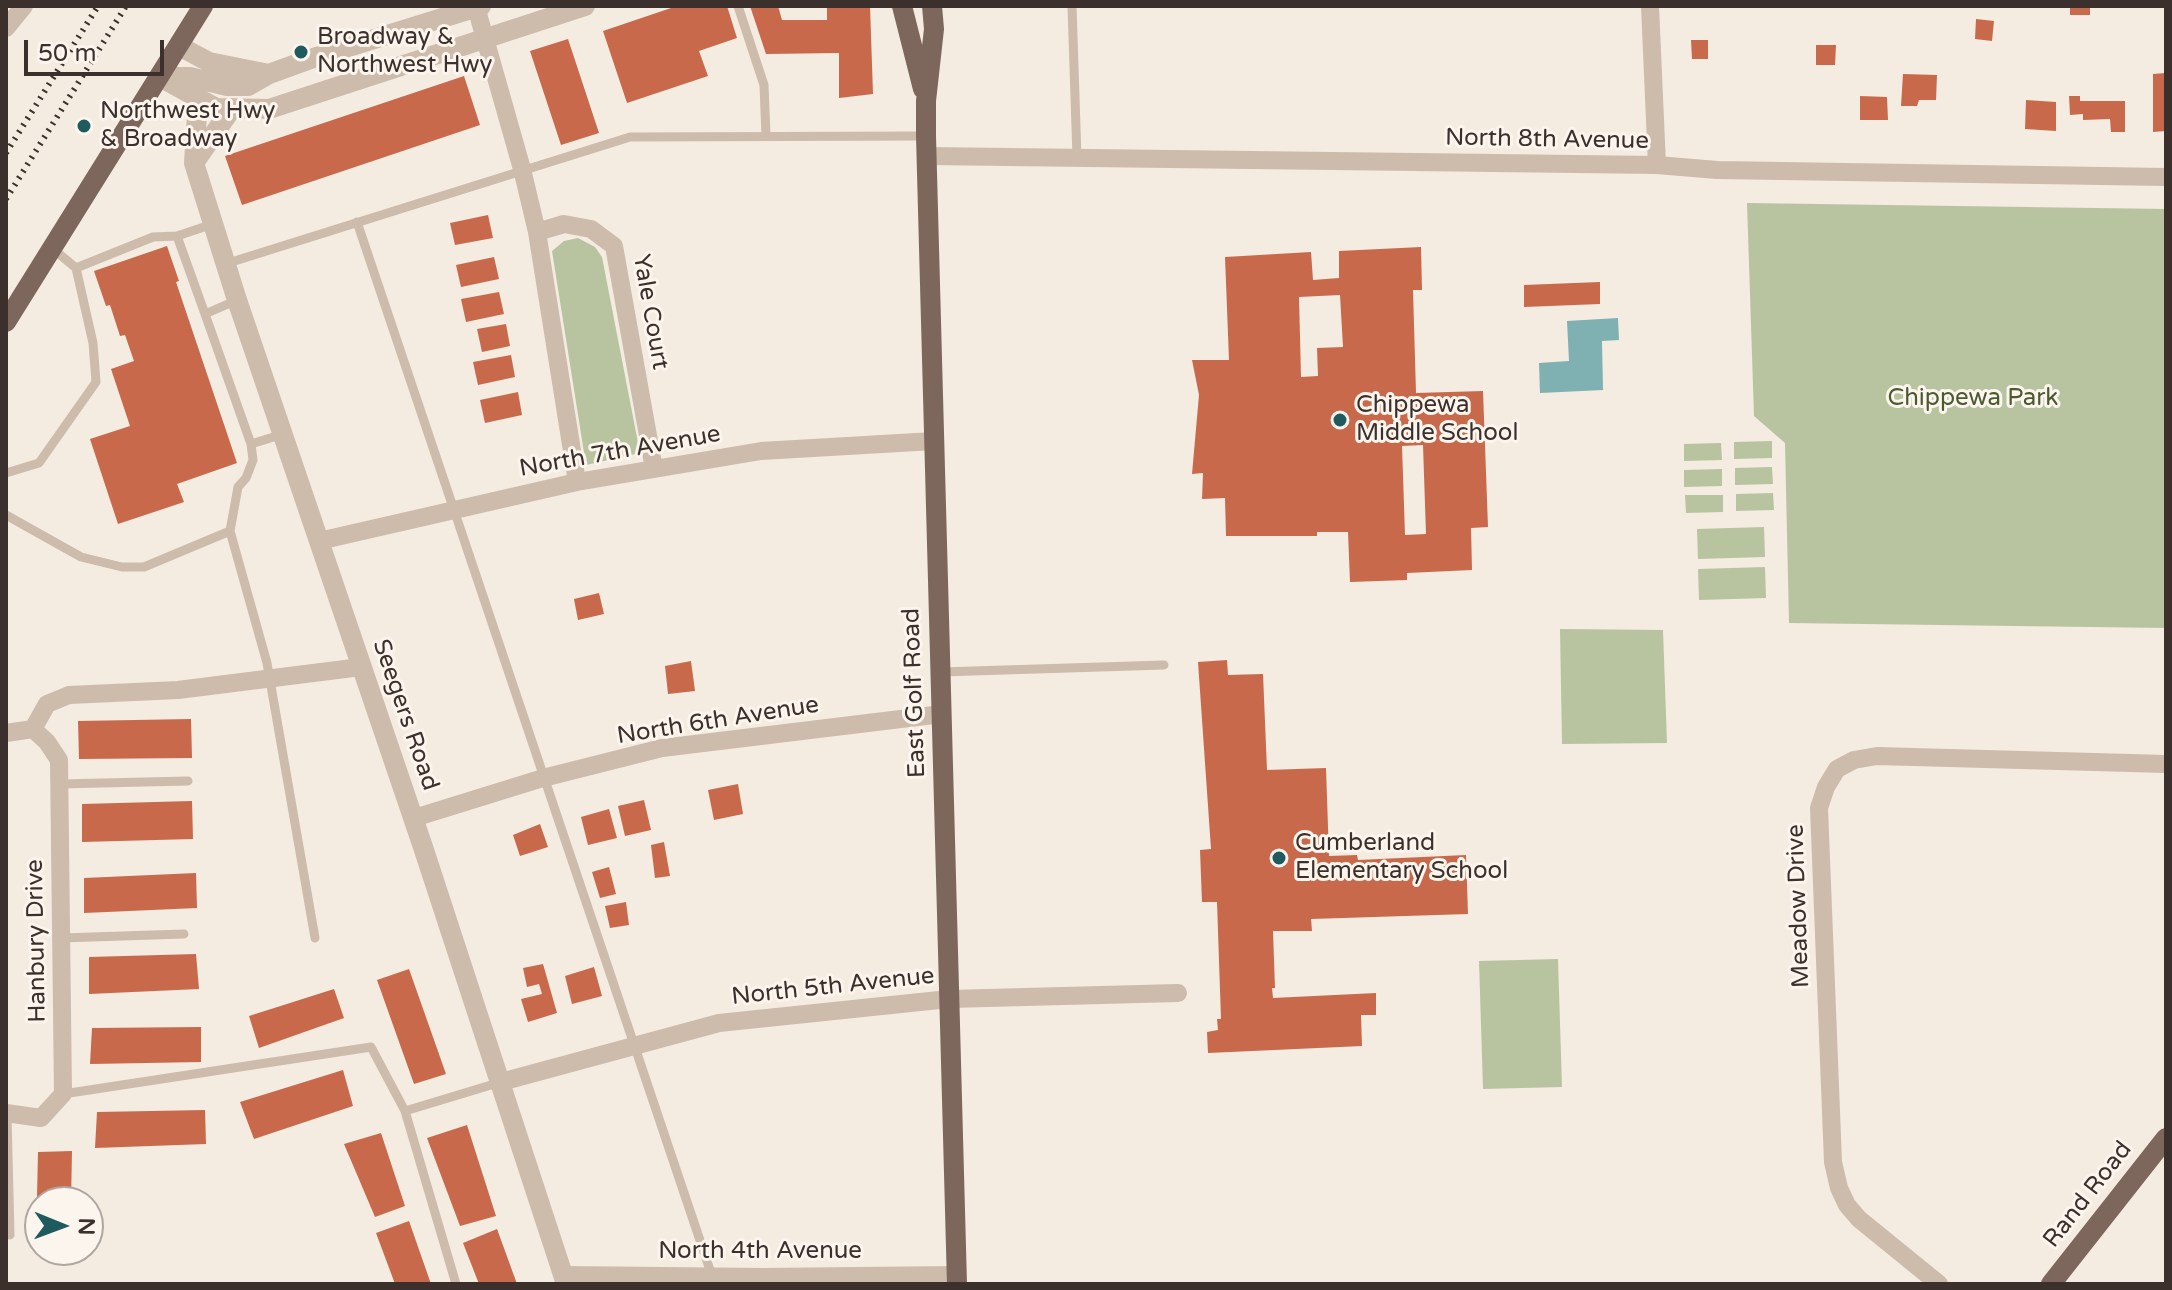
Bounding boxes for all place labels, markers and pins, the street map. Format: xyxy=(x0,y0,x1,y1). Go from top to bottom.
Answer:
place label: Broadway & Northwest Hwy xyxy=(317,24,492,80)
marker: Broadway & Northwest Hwy xyxy=(292,43,310,61)
place label: Northwest Hwy & Broadway xyxy=(100,98,275,154)
marker: Northwest Hwy & Broadway xyxy=(75,117,93,135)
place label: Chippewa Middle School xyxy=(1356,392,1518,448)
marker: Chippewa Middle School xyxy=(1331,411,1349,429)
place label: Cumberland Elementary School xyxy=(1295,830,1508,886)
marker: Cumberland Elementary School xyxy=(1270,849,1288,867)

